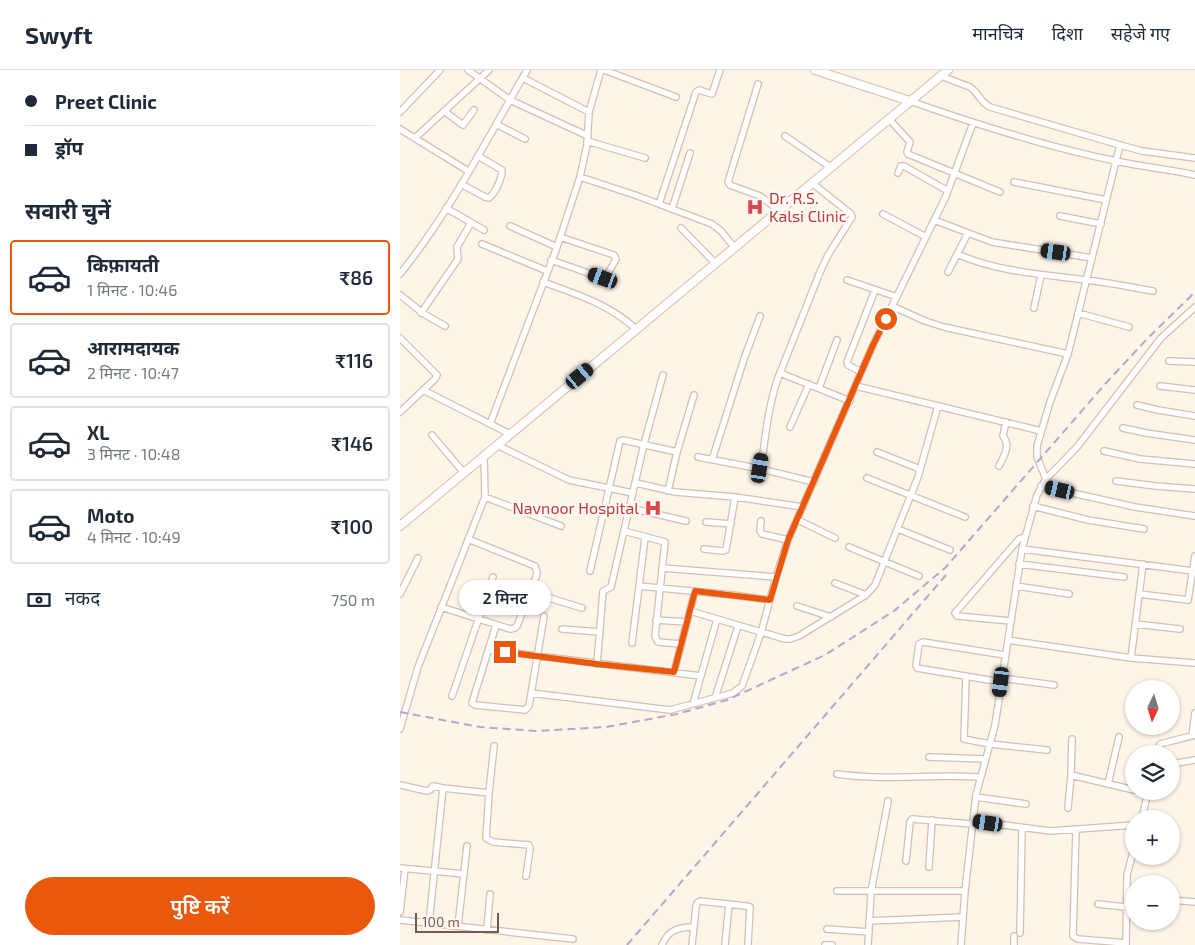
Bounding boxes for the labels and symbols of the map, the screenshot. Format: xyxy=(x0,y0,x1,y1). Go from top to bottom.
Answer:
place label: Dr. R.S. Kalsi Clinic xyxy=(769,188,847,225)
hospital icon: Dr. R.S. Kalsi Clinic xyxy=(745,197,765,217)
car xyxy=(1040,242,1071,262)
car xyxy=(586,266,619,290)
route start xyxy=(875,308,897,330)
car xyxy=(563,361,596,391)
car xyxy=(750,452,769,484)
car xyxy=(1043,479,1076,501)
place label: Navnoor Hospital xyxy=(513,498,639,517)
hospital icon: Navnoor Hospital xyxy=(643,498,663,518)
callout: 2 मिनट xyxy=(459,580,551,614)
route end xyxy=(494,641,516,663)
car xyxy=(991,666,1010,698)
north arrow xyxy=(1125,680,1180,735)
car xyxy=(972,813,1003,833)
scale bar xyxy=(415,910,499,933)

